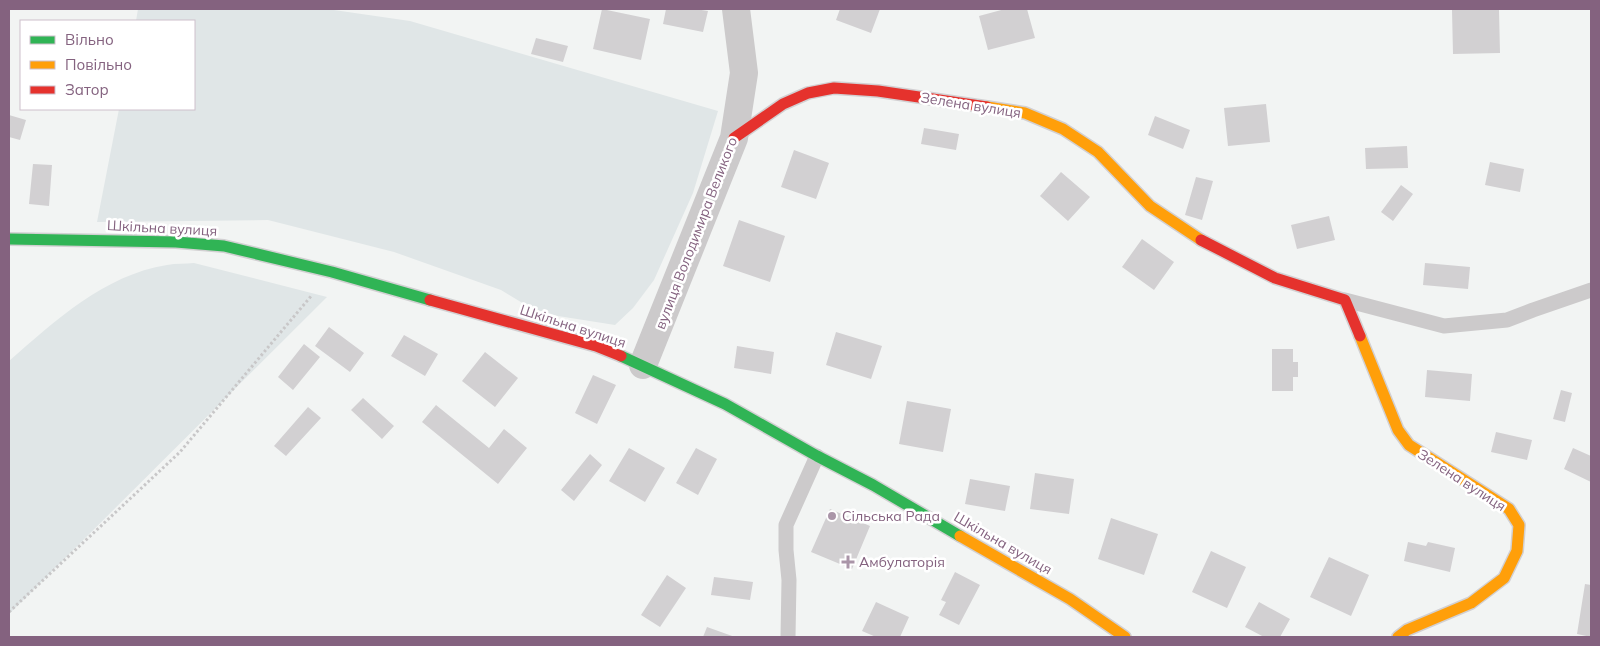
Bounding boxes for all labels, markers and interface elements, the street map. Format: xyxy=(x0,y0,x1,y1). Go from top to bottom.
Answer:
legend xyxy=(20,20,195,110)
text: Вільно xyxy=(65,30,114,49)
text: Повільно xyxy=(65,55,132,74)
text: Затор xyxy=(65,80,109,99)
street label: Зелена вулиця xyxy=(920,88,1022,122)
street label: вулиця Володимира Великого xyxy=(651,134,741,332)
street label: Шкільна вулиця xyxy=(106,216,218,240)
street label: Шкільна вулиця xyxy=(518,300,628,352)
street label: Зелена вулиця xyxy=(1415,445,1509,515)
place label: Сільська Рада xyxy=(842,507,940,525)
street label: Шкільна вулиця xyxy=(951,508,1055,578)
marker: Сільська Рада xyxy=(826,510,838,522)
place label: Амбулаторія xyxy=(859,553,945,571)
marker: Амбулаторія xyxy=(841,555,855,569)

